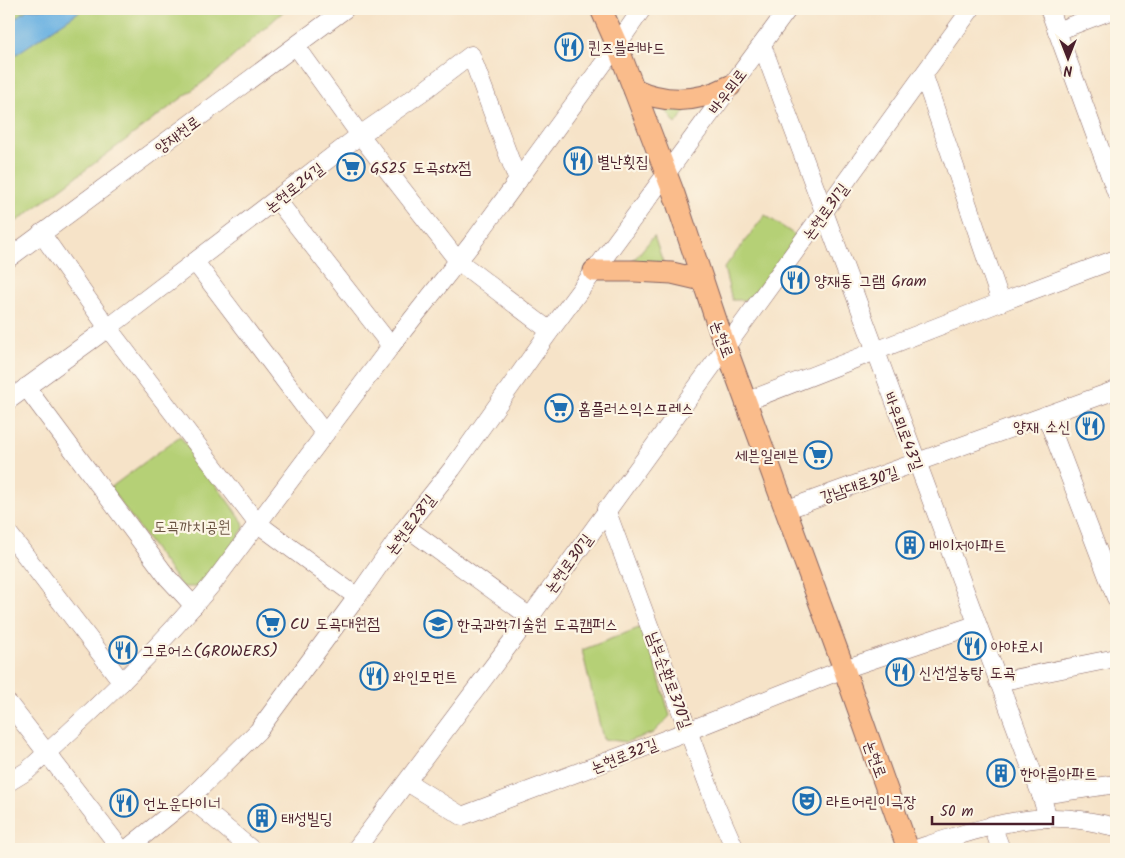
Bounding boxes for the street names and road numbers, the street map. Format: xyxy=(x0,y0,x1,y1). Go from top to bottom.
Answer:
street label: 바우뫼로 xyxy=(703,64,754,120)
street label: 양재천로 xyxy=(150,110,206,160)
street label: 논현로24길 xyxy=(260,157,330,219)
street label: 논현로31길 xyxy=(797,178,856,246)
street label: 논현로 xyxy=(703,317,740,362)
street label: 바우뫼로43길 xyxy=(876,389,929,475)
street label: 강남대로30길 xyxy=(817,460,902,511)
street label: 논현로28길 xyxy=(380,489,442,561)
street label: 논현로30길 xyxy=(539,529,600,599)
street label: 남부순환로370길 xyxy=(639,628,698,733)
street label: 논현로32길 xyxy=(587,732,662,781)
street label: 논현로 xyxy=(856,737,893,782)

